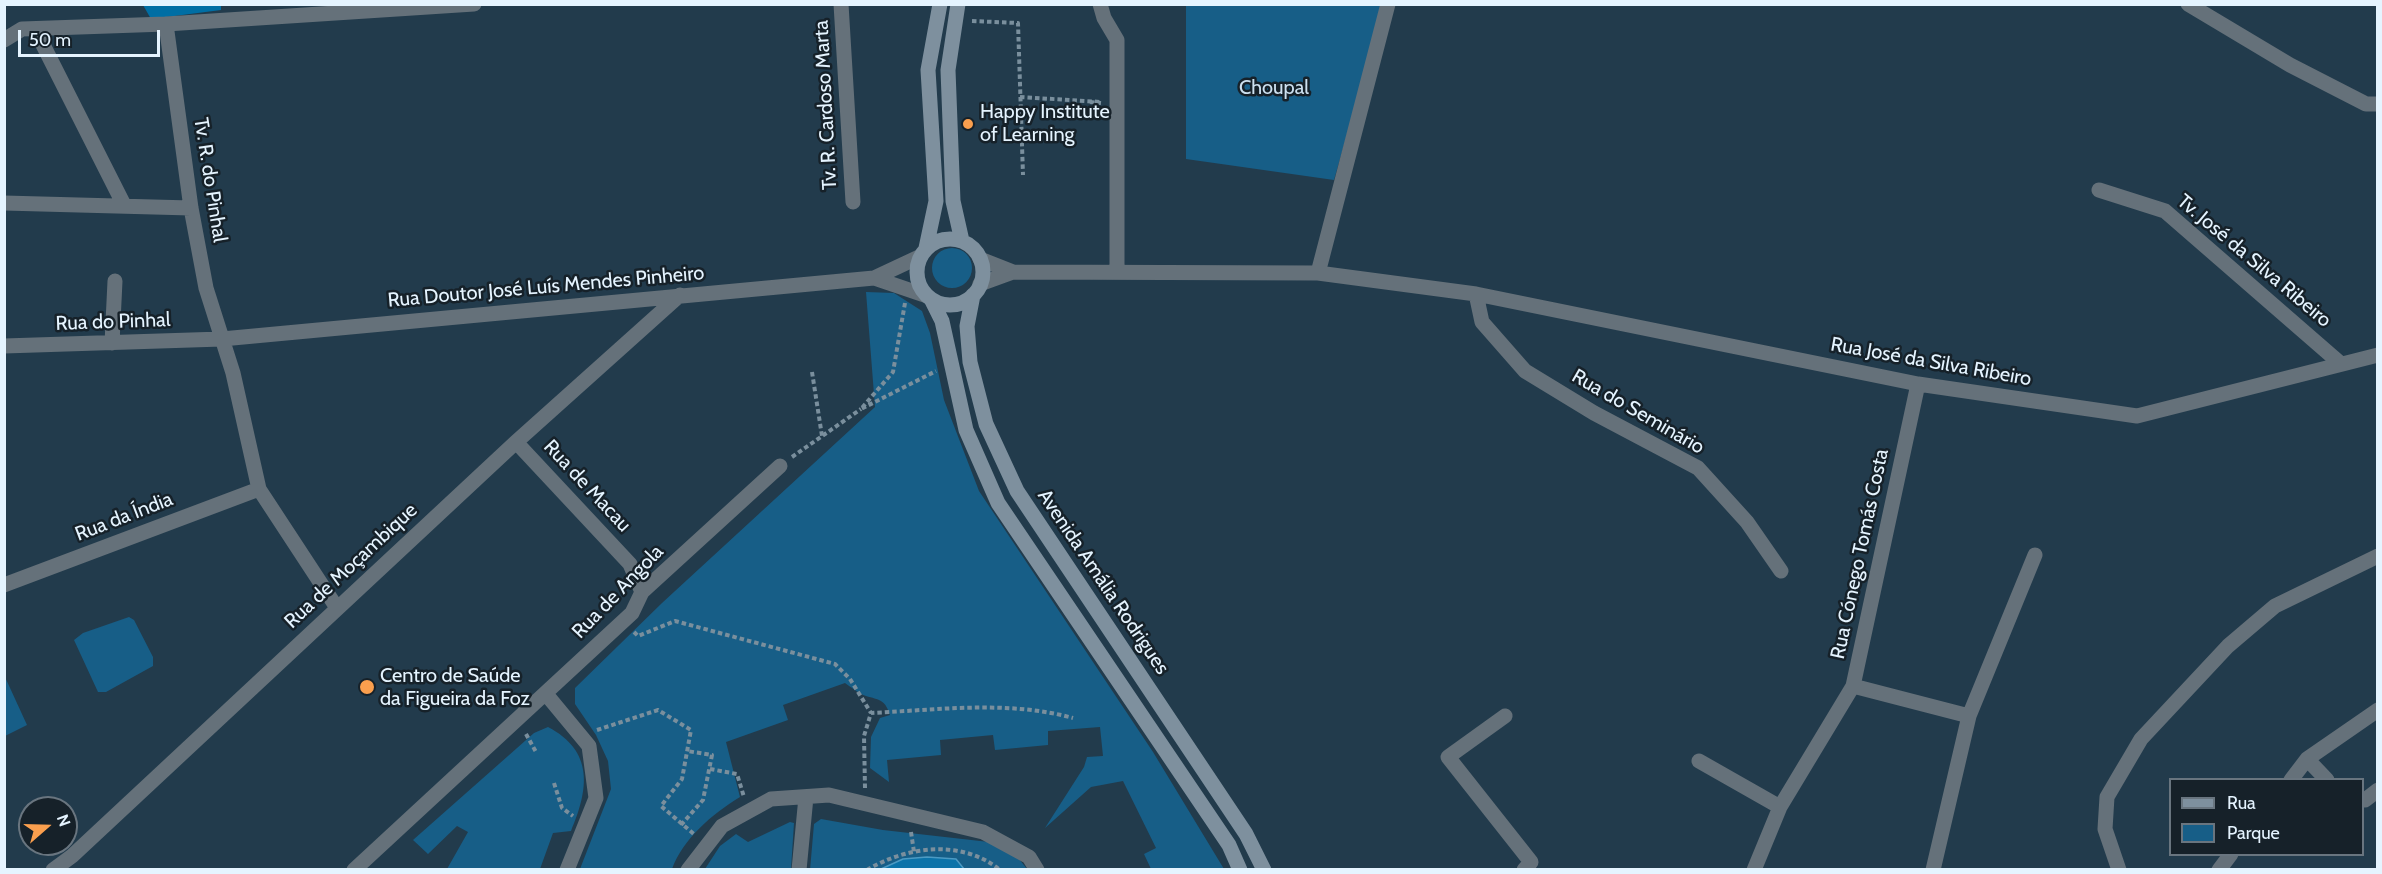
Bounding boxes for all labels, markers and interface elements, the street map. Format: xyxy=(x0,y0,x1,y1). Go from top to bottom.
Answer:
scale bar xyxy=(21,18,164,56)
street label: Tv. R. Cardoso Marta xyxy=(810,20,842,190)
text: 50 m xyxy=(29,29,71,51)
park label: Choupal xyxy=(1239,76,1309,100)
place label: Happy Institute of Learning xyxy=(980,100,1110,147)
street label: Tv. R. do Pinhal xyxy=(188,116,232,244)
marker: Happy Institute of Learning xyxy=(961,117,975,131)
street label: Tv. José da Silva Ribeiro xyxy=(2172,189,2336,333)
street label: Rua Doutor José Luís Mendes Pinheiro xyxy=(387,261,705,313)
street label: Rua do Pinhal xyxy=(55,308,171,336)
street label: Rua José da Silva Ribeiro xyxy=(1829,333,2033,391)
street label: Rua do Seminário xyxy=(1567,364,1709,460)
street label: Rua de Macau xyxy=(538,435,636,537)
street label: Rua Cónego Tomás Costa xyxy=(1826,447,1894,661)
street label: Avenida Amália Rodrigues xyxy=(1032,485,1174,679)
street label: Rua da Índia xyxy=(72,487,176,547)
street label: Rua de Moçambique xyxy=(280,498,422,634)
street label: Rua de Angola xyxy=(567,540,669,644)
place label: Centro de Saúde da Figueira da Foz xyxy=(380,664,530,711)
marker: Centro de Saúde da Figueira da Foz xyxy=(358,678,376,696)
legend xyxy=(2169,778,2364,856)
text: Rua xyxy=(2227,792,2256,814)
north arrow xyxy=(18,796,78,856)
text: N xyxy=(53,812,74,829)
text: Parque xyxy=(2227,822,2280,844)

